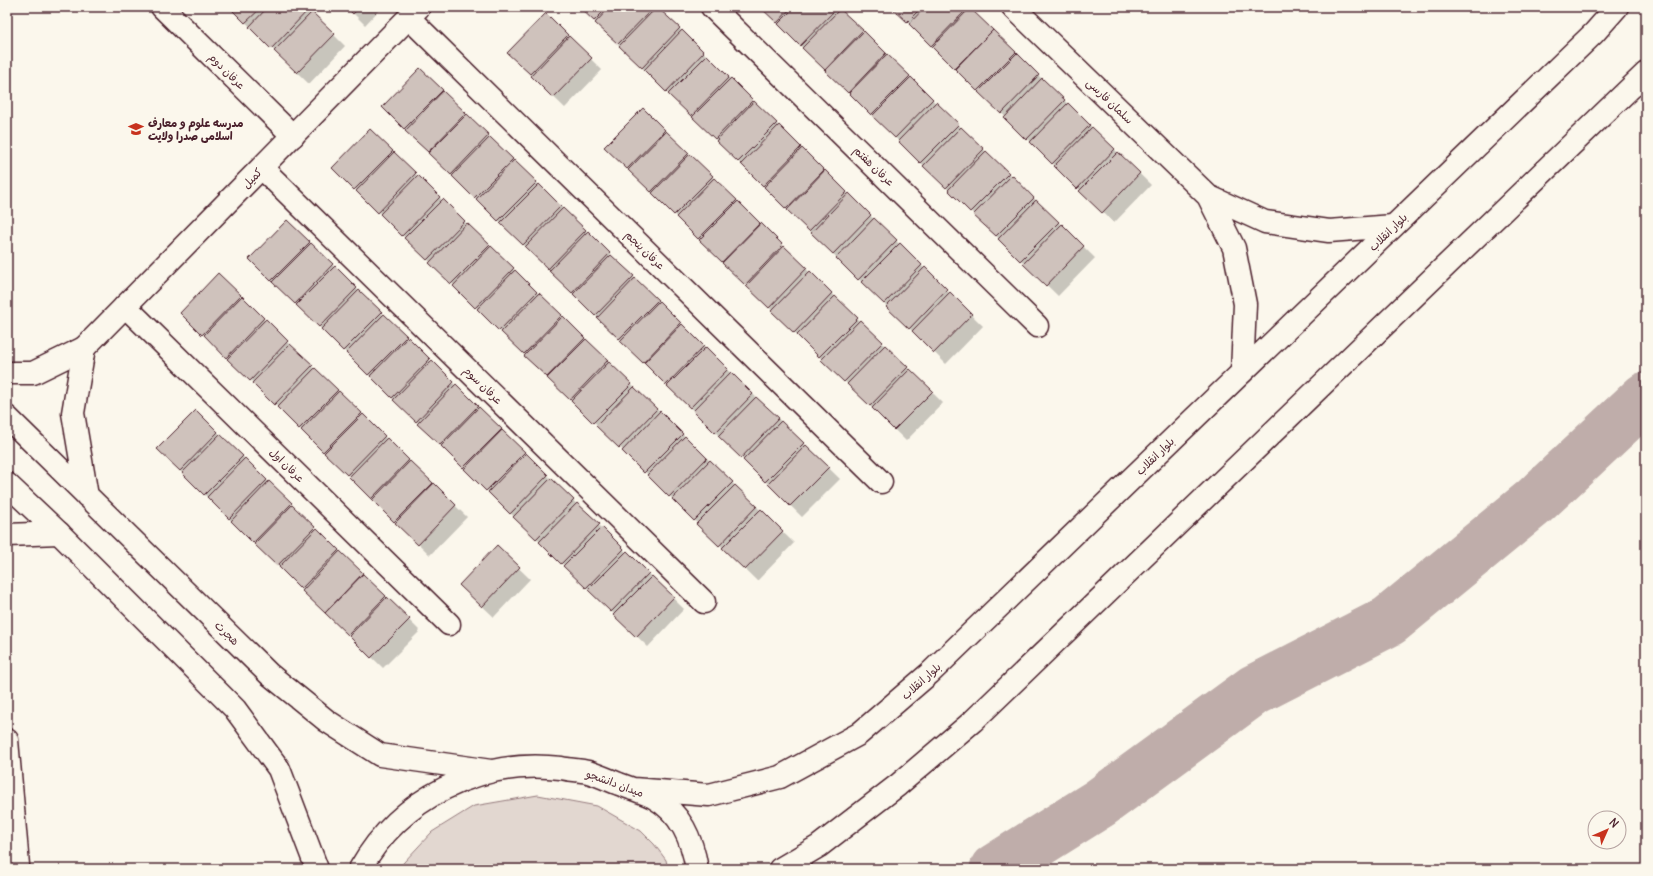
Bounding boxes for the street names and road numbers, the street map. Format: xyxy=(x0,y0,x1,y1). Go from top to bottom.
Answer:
street label: عرفان دوم xyxy=(204,50,248,94)
street label: سلمان فارسی xyxy=(1083,75,1136,127)
street label: عرفان هفتم xyxy=(849,143,897,190)
street label: کمیل xyxy=(239,165,265,191)
street label: بلوار انقلاب xyxy=(1366,210,1411,255)
street label: عرفان پنجم xyxy=(621,228,668,274)
street label: عرفان سوم xyxy=(459,363,505,408)
street label: بلوار انقلاب xyxy=(1133,434,1178,479)
street label: عرفان اول xyxy=(267,445,307,485)
street label: هجرت xyxy=(212,618,242,648)
street label: بلوار انقلاب xyxy=(898,660,944,703)
street label: میدان دانشجو xyxy=(583,766,646,800)

